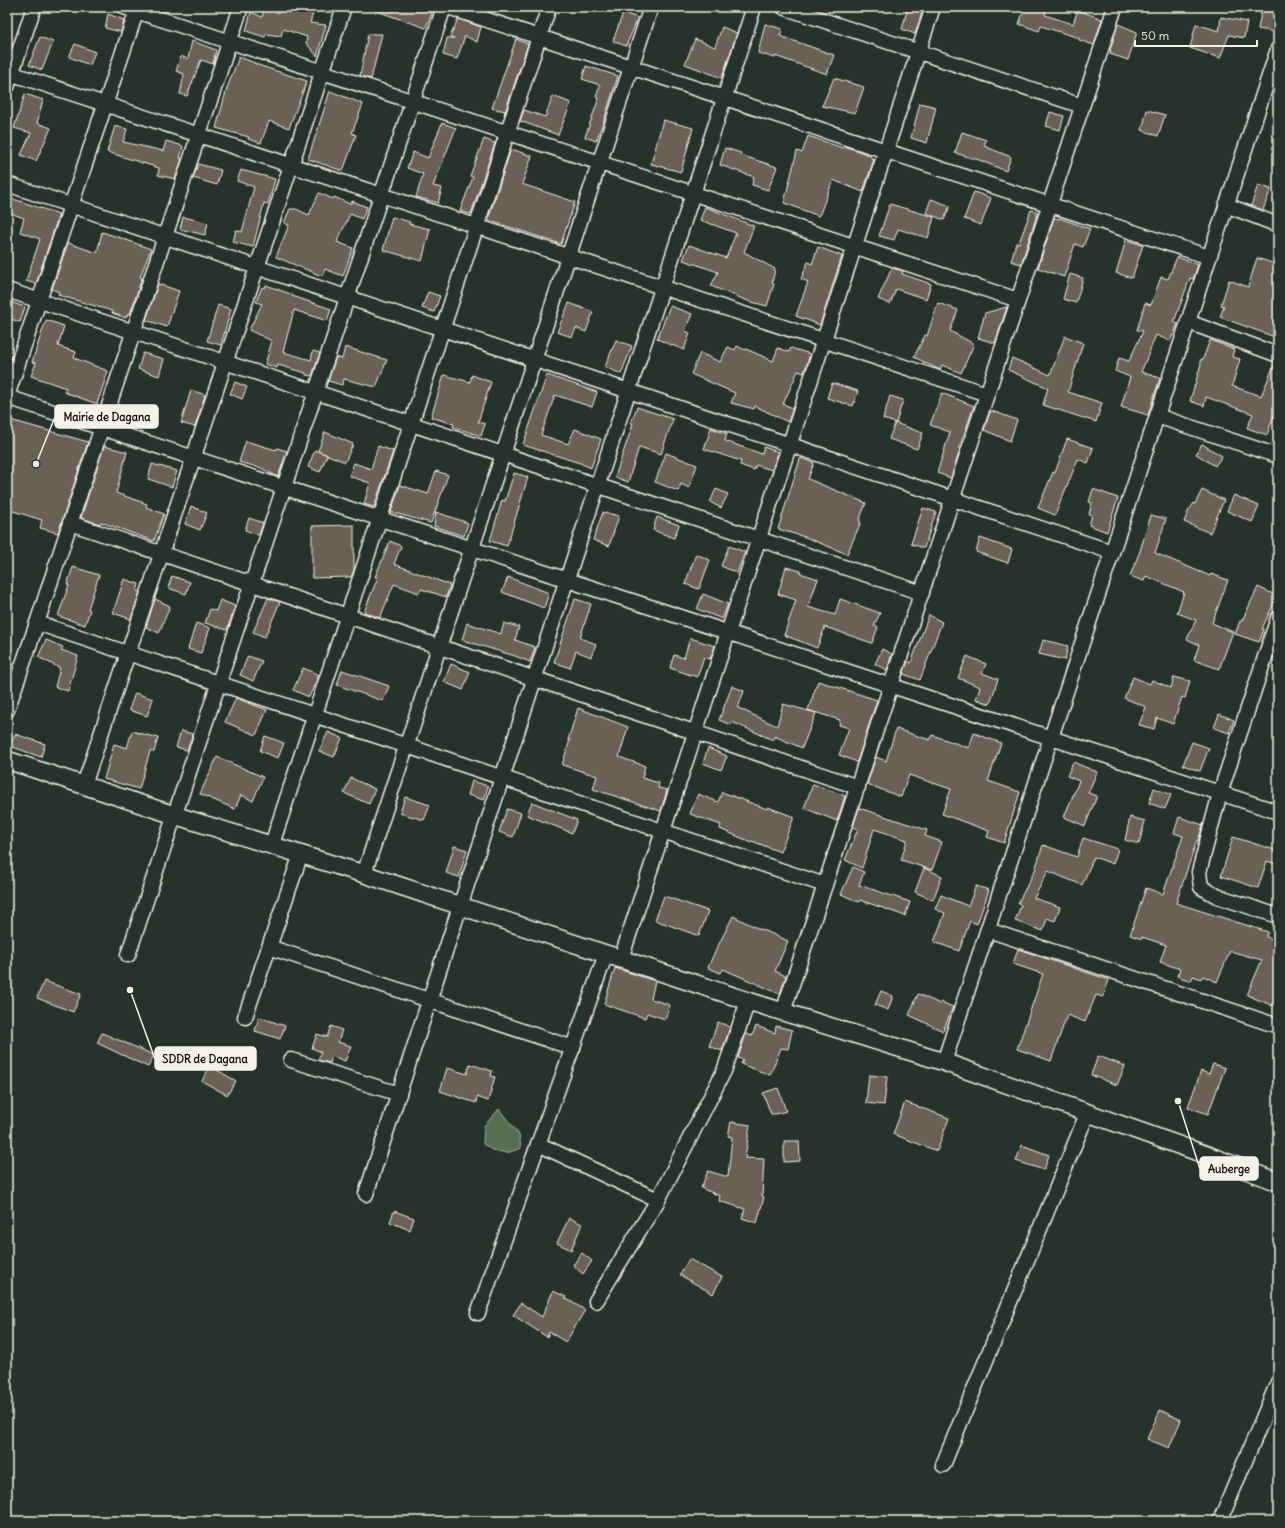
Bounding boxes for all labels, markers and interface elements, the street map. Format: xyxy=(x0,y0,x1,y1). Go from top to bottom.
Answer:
scale bar xyxy=(1135,22,1257,48)
text: 50 m xyxy=(1141,28,1170,43)
callout: Mairie de Dagana xyxy=(55,405,158,428)
text: Mairie de Dagana xyxy=(63,410,151,425)
callout: SDDR de Dagana xyxy=(155,1047,256,1070)
text: SDDR de Dagana xyxy=(162,1052,248,1067)
callout: Auberge xyxy=(1200,1157,1258,1180)
text: Auberge xyxy=(1208,1162,1250,1177)

